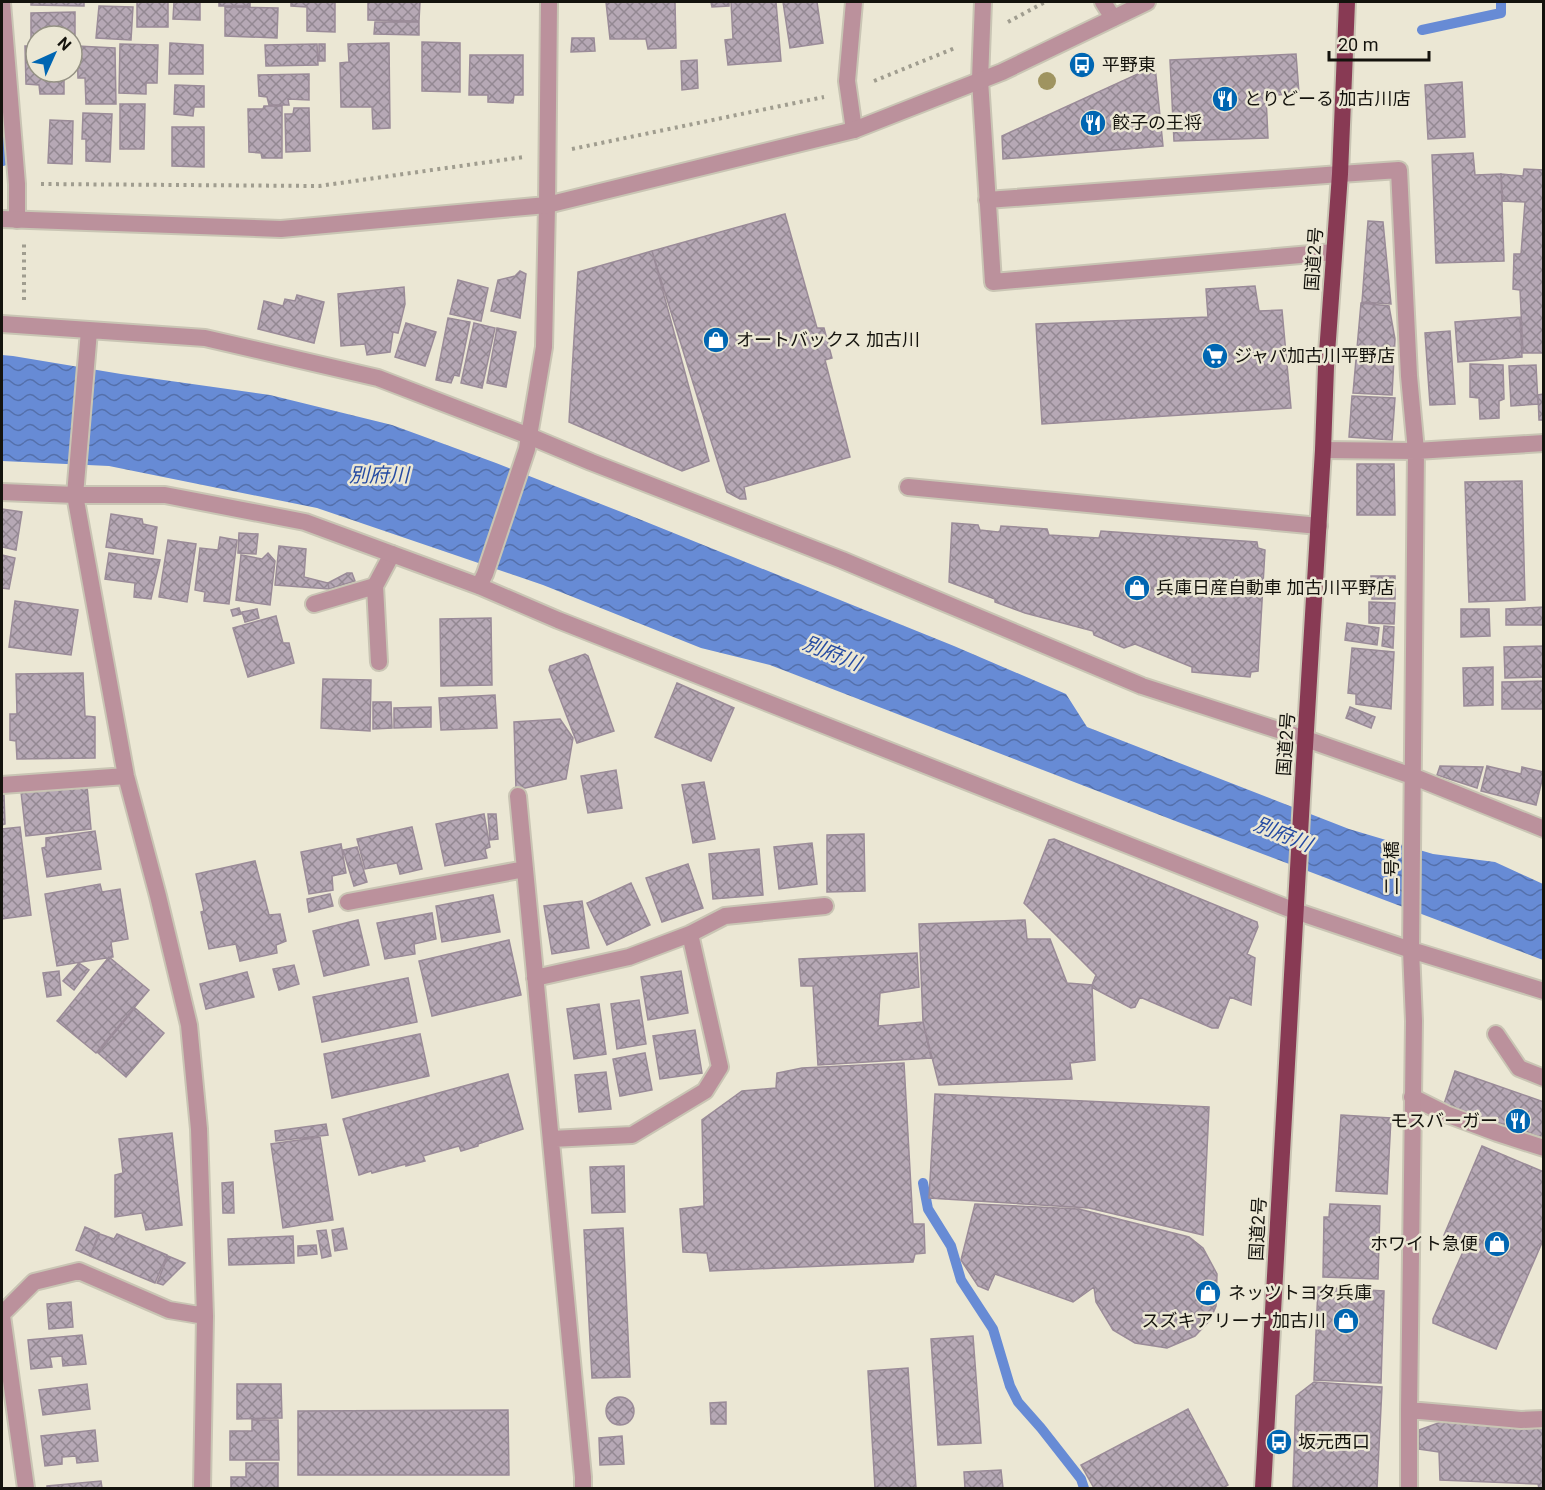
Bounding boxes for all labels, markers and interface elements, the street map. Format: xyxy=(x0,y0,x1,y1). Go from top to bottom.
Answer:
north arrow xyxy=(24,24,84,84)
scale bar xyxy=(1329,24,1430,62)
text: N xyxy=(54,33,75,54)
text: 20 m xyxy=(1338,34,1378,55)
bus stop icon: 平野東 xyxy=(1067,50,1097,80)
place label: 平野東 xyxy=(1102,54,1156,75)
restaurant icon: とりどーる 加古川店 xyxy=(1210,84,1240,114)
place label: とりどーる 加古川店 xyxy=(1244,88,1410,109)
restaurant icon: 餃子の王将 xyxy=(1078,108,1108,138)
place label: 餃子の王将 xyxy=(1112,112,1202,133)
street label: 国道2号 xyxy=(1301,226,1326,292)
shop icon: オートバックス 加古川 xyxy=(701,325,731,355)
place label: オートバックス 加古川 xyxy=(736,329,920,350)
supermarket icon: ジャパ加古川平野店 xyxy=(1200,341,1230,371)
place label: ジャパ加古川平野店 xyxy=(1234,345,1395,366)
water label: 別府川 xyxy=(349,463,411,487)
shop icon: 兵庫日産自動車 加古川平野店 xyxy=(1122,573,1152,603)
place label: 兵庫日産自動車 加古川平野店 xyxy=(1156,577,1394,598)
water label: 別府川 xyxy=(800,631,866,676)
street label: 国道2号 xyxy=(1273,711,1298,777)
water label: 別府川 xyxy=(1251,812,1317,857)
street label: 二号橋 xyxy=(1381,841,1402,895)
restaurant icon: モスバーガー xyxy=(1503,1106,1533,1136)
place label: モスバーガー xyxy=(1390,1110,1498,1131)
street label: 国道2号 xyxy=(1245,1196,1270,1262)
shop icon: ホワイト急便 xyxy=(1482,1229,1512,1259)
place label: ホワイト急便 xyxy=(1370,1233,1478,1254)
shop icon: ネッツトヨタ兵庫 xyxy=(1193,1278,1223,1308)
place label: ネッツトヨタ兵庫 xyxy=(1228,1282,1372,1303)
shop icon: スズキアリーナ 加古川 xyxy=(1331,1306,1361,1336)
place label: スズキアリーナ 加古川 xyxy=(1142,1310,1326,1331)
bus stop icon: 坂元西口 xyxy=(1264,1427,1294,1457)
place label: 坂元西口 xyxy=(1298,1431,1370,1452)

